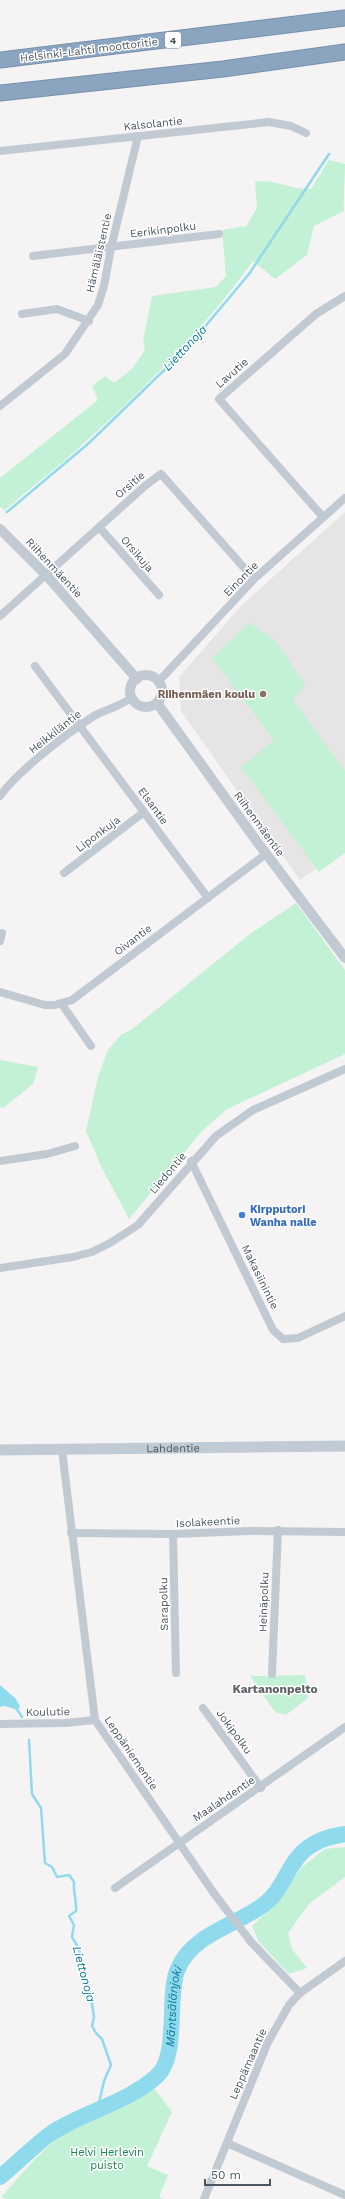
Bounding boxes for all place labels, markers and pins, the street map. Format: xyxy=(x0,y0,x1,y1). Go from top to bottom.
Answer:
place label: Riihenmäen koulu xyxy=(158,688,255,701)
marker: Riihenmäen koulu xyxy=(258,689,268,699)
place label: Kirpputori Wanha nalle xyxy=(250,1203,317,1229)
marker: Kirpputori Wanha nalle xyxy=(237,1210,247,1220)

